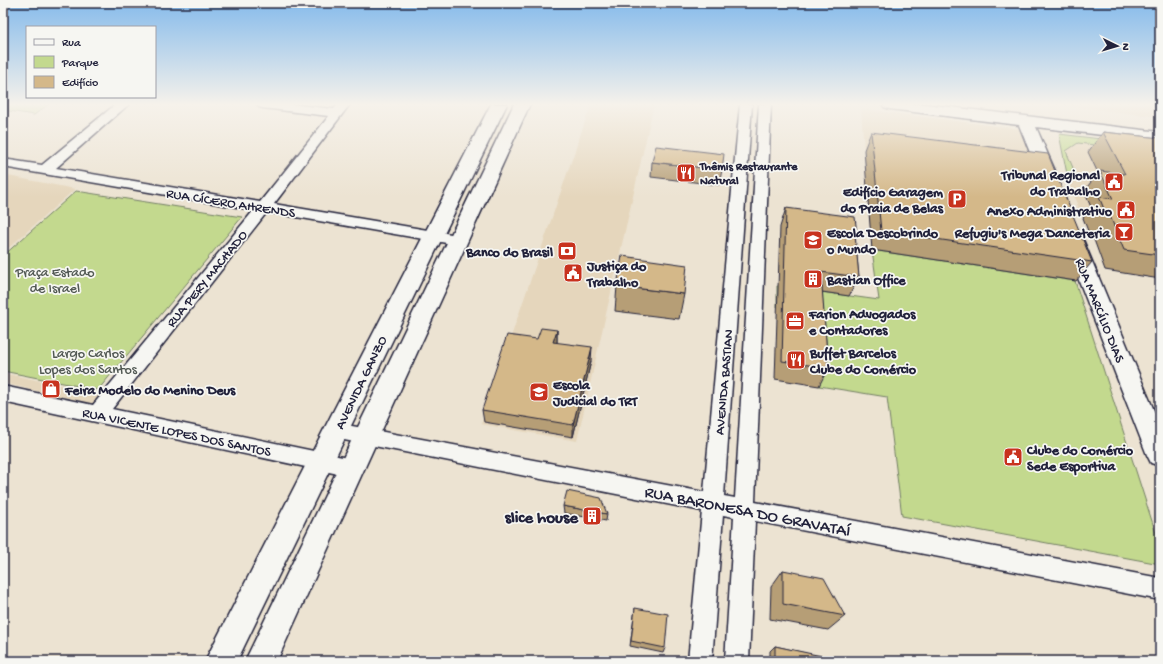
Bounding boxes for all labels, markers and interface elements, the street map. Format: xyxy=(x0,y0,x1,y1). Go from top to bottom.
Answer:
legend xyxy=(26,26,156,98)
north arrow xyxy=(1097,26,1137,66)
text: Rua xyxy=(62,37,81,51)
text: N xyxy=(1119,43,1131,51)
text: Parque xyxy=(61,57,99,71)
text: Edifício xyxy=(62,77,98,91)
place label: Thêmis Restaurante Natural xyxy=(699,161,798,189)
restaurant icon: Thêmis Restaurante Natural xyxy=(675,162,697,184)
place label: Tribunal Regional do Trabalho xyxy=(1001,168,1101,201)
public building icon: Tribunal Regional do Trabalho xyxy=(1103,171,1125,193)
place label: Edifício Garagem do Praia de Belas xyxy=(841,185,944,218)
street label: RUA CÍCERO AHRENDS xyxy=(165,186,297,223)
parking icon: Edifício Garagem do Praia de Belas xyxy=(946,188,968,210)
public building icon: Anexo Administrativo xyxy=(1115,199,1137,221)
place label: Anexo Administrativo xyxy=(986,204,1113,221)
bar icon: Refugiu's Mega Danceteria xyxy=(1113,221,1135,243)
place label: Escola Descobrindo o Mundo xyxy=(826,226,939,259)
place label: Refugiu's Mega Danceteria xyxy=(954,226,1111,243)
street label: RUA PERY MACHADO xyxy=(164,227,253,332)
school or university icon: Escola Descobrindo o Mundo xyxy=(802,229,824,251)
bank icon: Banco do Brasil xyxy=(556,240,578,262)
place label: Banco do Brasil xyxy=(465,245,553,262)
street label: RUA MARCÍLIO DIAS xyxy=(1070,256,1127,366)
place label: Justiça do Trabalho xyxy=(586,259,647,292)
public building icon: Justiça do Trabalho xyxy=(562,262,584,284)
park label: Praça Estado de Israel xyxy=(14,265,95,298)
building icon: Bastian Office xyxy=(802,268,824,290)
place label: Bastian Office xyxy=(826,273,906,290)
place label: Farion Advogados e Contadores xyxy=(808,307,916,340)
office icon: Farion Advogados e Contadores xyxy=(784,310,806,332)
street label: AVENIDA BASTIAN xyxy=(712,329,739,436)
street label: AVENIDA GANZO xyxy=(332,333,392,433)
park label: Largo Carlos Lopes dos Santos xyxy=(39,346,138,379)
place label: Buffet Barcelos Clube do Comércio xyxy=(809,346,917,379)
restaurant icon: Buffet Barcelos Clube do Comércio xyxy=(785,349,807,371)
shop icon: Feira Modelo do Menino Deus xyxy=(40,378,62,400)
place label: Escola Judicial do TRT xyxy=(552,378,639,411)
school or university icon: Escola Judicial do TRT xyxy=(528,381,550,403)
place label: Feira Modelo do Menino Deus xyxy=(64,383,236,400)
street label: RUA VICENTE LOPES DOS SANTOS xyxy=(81,405,273,462)
place label: Clube do Comércio Sede Esportiva xyxy=(1026,443,1134,476)
public building icon: Clube do Comércio Sede Esportiva xyxy=(1002,446,1024,468)
street label: RUA BARONESA DO GRAVATAÍ xyxy=(643,483,852,543)
building icon: slice house xyxy=(581,505,603,527)
place label: slice house xyxy=(505,509,579,529)

